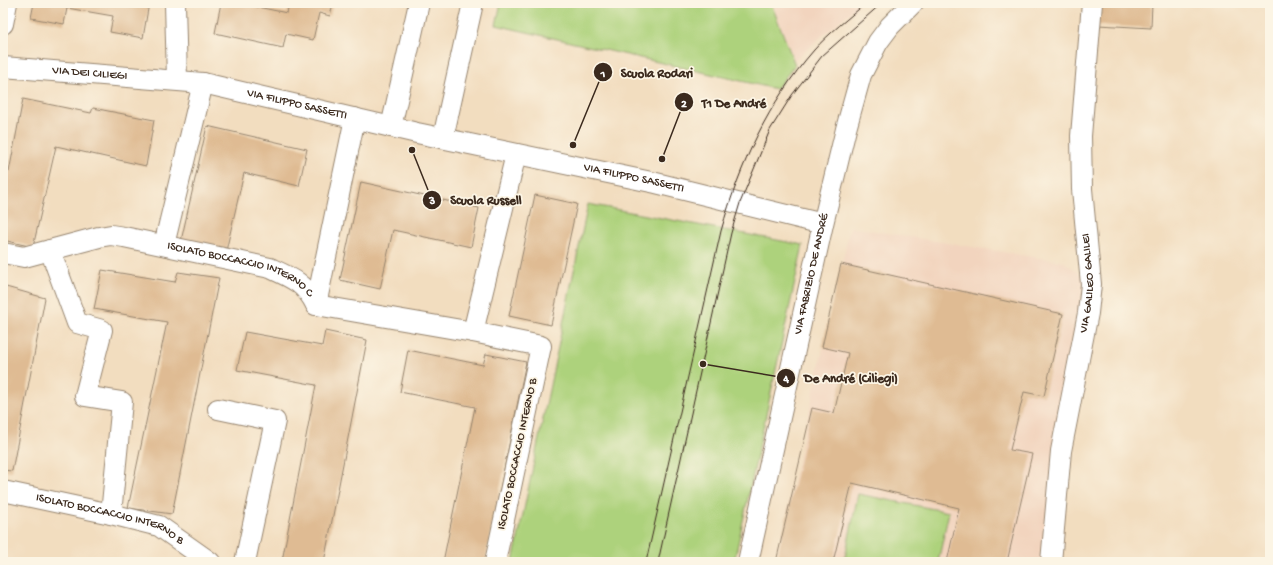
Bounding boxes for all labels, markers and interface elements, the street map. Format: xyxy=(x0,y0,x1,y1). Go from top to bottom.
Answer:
callout: Scuola Rodari xyxy=(593,60,701,85)
street label: VIA DEI CILIEGI xyxy=(51,64,128,84)
text: Scuola Rodari xyxy=(621,67,693,82)
text: 1 xyxy=(600,68,606,82)
street label: VIA FILIPPO SASSETTI xyxy=(244,86,348,123)
callout: T1 De André xyxy=(674,90,774,115)
text: T1 De André xyxy=(701,97,767,112)
text: 2 xyxy=(681,98,687,112)
street label: VIA FILIPPO SASSETTI xyxy=(581,161,686,197)
callout: Scuola Russell xyxy=(422,187,529,212)
text: Scuola Russell xyxy=(450,194,522,209)
text: 3 xyxy=(428,195,435,209)
street label: VIA FABRIZIO DE ANDRÉ xyxy=(791,212,832,337)
street label: VIA GALILEO GALILEI xyxy=(1077,233,1098,335)
street label: ISOLATO BOCCACCIO INTERNO C xyxy=(166,239,317,301)
callout: De André (Ciliegi) xyxy=(776,365,906,390)
text: De André (Ciliegi) xyxy=(803,372,898,387)
text: 4 xyxy=(782,373,789,387)
street label: ISOLATO BOCCACCIO INTERNO B xyxy=(495,376,541,531)
street label: ISOLATO BOCCACCIO INTERNO B xyxy=(35,491,187,549)

